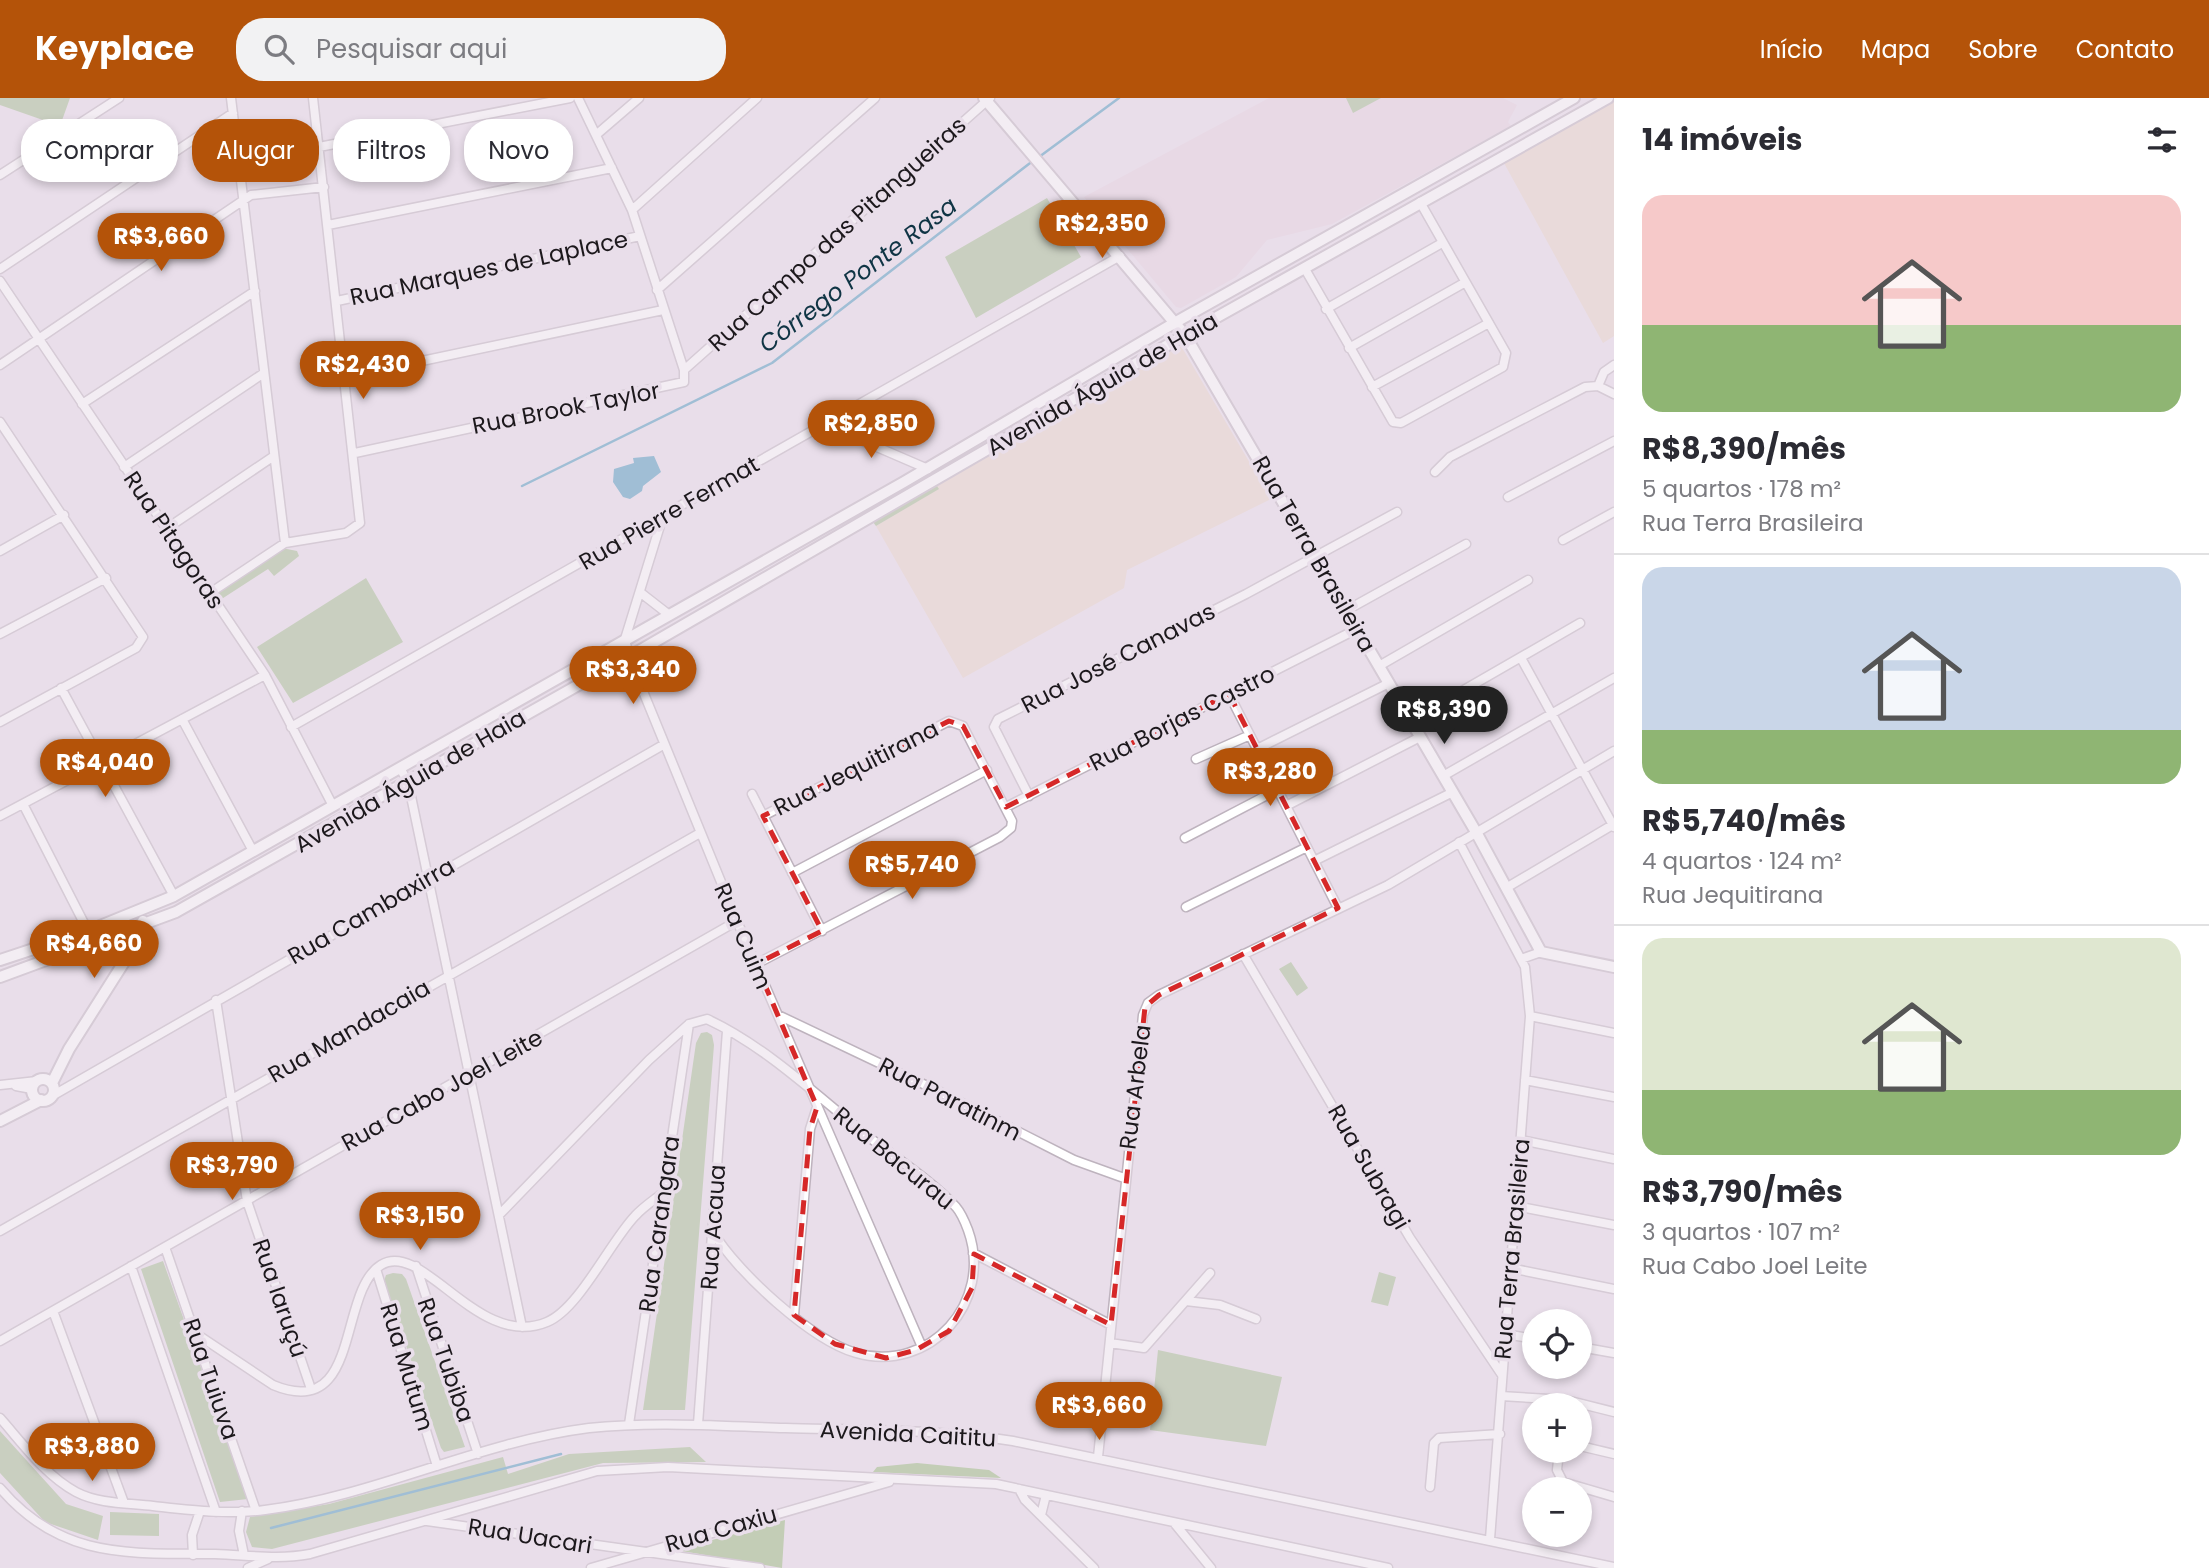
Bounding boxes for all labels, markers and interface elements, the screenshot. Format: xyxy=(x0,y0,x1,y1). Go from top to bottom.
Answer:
search box xyxy=(236,18,726,81)
text: Keyplace xyxy=(35,25,194,72)
icon: search xyxy=(260,30,298,68)
text: Pesquisar aqui xyxy=(316,31,507,67)
text: Início xyxy=(1760,33,1823,66)
text: Mapa xyxy=(1861,33,1930,66)
text: Sobre xyxy=(1968,33,2038,66)
text: Contato xyxy=(2076,33,2174,66)
street label: Rua Campo das Pitangueiras xyxy=(701,109,973,359)
text: 14 imóveis xyxy=(1642,118,1803,161)
chip: Comprar xyxy=(21,119,178,182)
chip: Alugar xyxy=(192,119,319,182)
chip: Filtros xyxy=(333,119,450,182)
chip: Novo xyxy=(464,119,573,182)
icon: filters xyxy=(2143,121,2181,159)
water label: Córrego Ponte Rasa xyxy=(752,189,964,360)
pin: R$2,350 xyxy=(1037,200,1167,260)
text: R$2,350 xyxy=(1055,207,1149,239)
pin: R$3,660 xyxy=(96,214,226,273)
text: R$3,660 xyxy=(114,220,208,252)
street label: Rua Marques de Laplace xyxy=(347,223,631,313)
icon: home xyxy=(1849,241,1975,367)
street label: Avenida Águia de Haia xyxy=(981,305,1223,463)
pin: R$2,430 xyxy=(298,342,428,401)
text: R$2,430 xyxy=(316,348,410,380)
street label: Rua Brook Taylor xyxy=(469,374,663,442)
pin: R$2,850 xyxy=(806,400,936,460)
text: R$2,850 xyxy=(824,407,918,439)
text: R$8,390/mês xyxy=(1642,427,1846,470)
street label: Rua Pierre Fermat xyxy=(573,448,765,578)
street label: Rua Terra Brasileira xyxy=(1245,450,1383,658)
street label: Rua Pitagoras xyxy=(116,465,232,615)
text: 5 quartos · 178 m² xyxy=(1642,473,1841,505)
text: Rua Terra Brasileira xyxy=(1642,507,1864,539)
street label: Rua José Canavas xyxy=(1016,595,1220,721)
icon: home xyxy=(1849,613,1975,739)
pin: R$3,340 xyxy=(568,646,698,706)
text: R$3,340 xyxy=(585,653,681,685)
street label: Rua Borjas Castro xyxy=(1084,657,1280,779)
pin: R$8,390 xyxy=(1379,686,1509,746)
text: R$8,390 xyxy=(1397,693,1491,725)
street label: Avenida Águia de Haia xyxy=(289,702,531,860)
street label: Rua Jequitirana xyxy=(768,713,944,823)
pin: R$4,040 xyxy=(40,740,170,799)
text: R$4,040 xyxy=(56,746,154,778)
pin: R$3,280 xyxy=(1205,748,1335,808)
text: R$3,280 xyxy=(1223,755,1317,787)
text: R$5,740/mês xyxy=(1642,799,1846,842)
pin: R$5,740 xyxy=(847,842,977,901)
text: 4 quartos · 124 m² xyxy=(1642,845,1842,877)
text: R$5,740 xyxy=(865,848,959,880)
street label: Rua Cambaxirra xyxy=(282,850,460,972)
street label: Rua Cuim xyxy=(706,878,780,994)
text: Rua Jequitirana xyxy=(1642,879,1823,911)
pin: R$4,660 xyxy=(29,920,159,980)
text: R$4,660 xyxy=(46,927,142,959)
street label: Rua Mandacaia xyxy=(262,972,436,1090)
icon: home xyxy=(1849,984,1975,1110)
street label: Rua Cabo Joel Leite xyxy=(336,1021,548,1159)
street label: Rua Arbela xyxy=(1111,1023,1159,1151)
street label: Rua Paratinm xyxy=(873,1049,1027,1149)
street label: Rua Bacurau xyxy=(827,1099,961,1217)
street label: Rua Subragi xyxy=(1320,1099,1418,1235)
street label: Rua Carangara xyxy=(631,1134,687,1314)
street label: Rua Terra Brasileira xyxy=(1486,1137,1538,1361)
pin: R$3,790 xyxy=(167,1142,297,1202)
text: R$3,790 xyxy=(186,1149,278,1181)
street label: Rua Acaua xyxy=(693,1163,733,1291)
text: R$3,790/mês xyxy=(1642,1170,1843,1213)
pin: R$3,150 xyxy=(355,1192,485,1252)
text: R$3,150 xyxy=(375,1199,465,1231)
text: 3 quartos · 107 m² xyxy=(1642,1216,1840,1248)
street label: Rua Iaruçú xyxy=(245,1234,315,1362)
text: Rua Cabo Joel Leite xyxy=(1642,1250,1868,1282)
street label: Rua Tubiba xyxy=(410,1293,482,1427)
street label: Rua Mutum xyxy=(372,1299,442,1435)
map controls xyxy=(1522,1309,1592,1547)
button: locate xyxy=(1522,1309,1592,1379)
street label: Rua Tuiuva xyxy=(175,1314,247,1444)
pin: R$3,660 xyxy=(1034,1382,1164,1442)
text: R$3,660 xyxy=(1052,1389,1146,1421)
button: + xyxy=(1522,1393,1592,1463)
street label: Avenida Caititu xyxy=(819,1413,997,1455)
pin: R$3,880 xyxy=(27,1424,157,1483)
text: R$3,880 xyxy=(44,1430,140,1462)
button: − xyxy=(1522,1477,1592,1547)
street label: Rua Caxiu xyxy=(661,1498,781,1560)
street label: Rua Uacari xyxy=(466,1510,594,1562)

